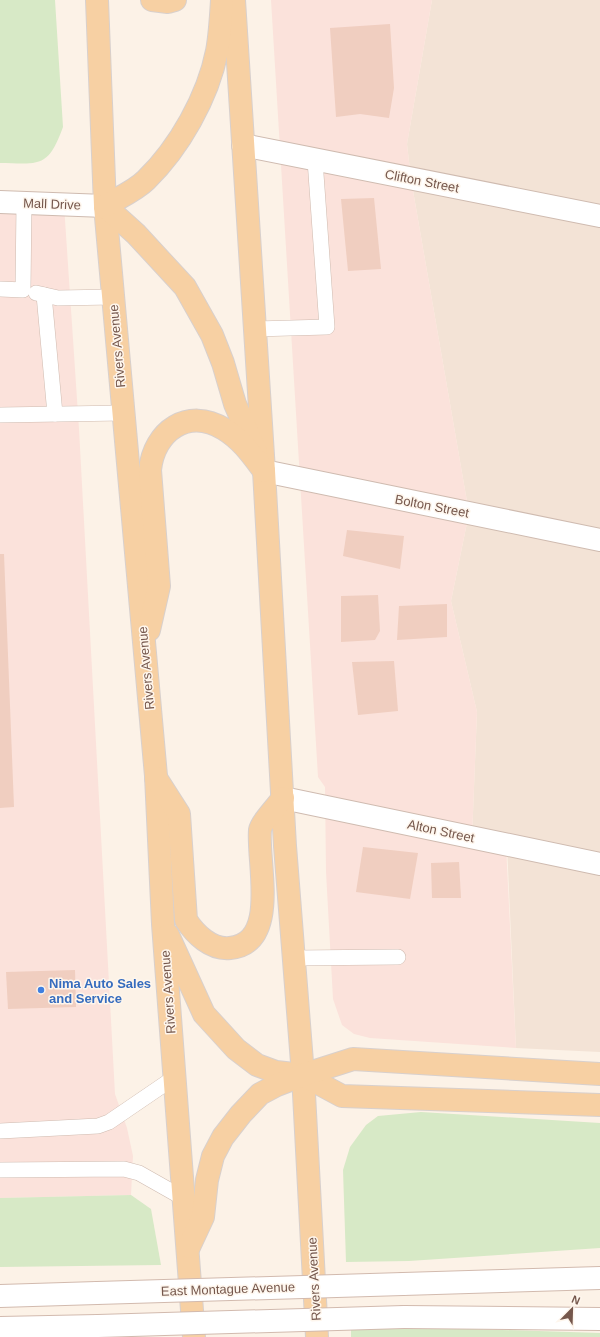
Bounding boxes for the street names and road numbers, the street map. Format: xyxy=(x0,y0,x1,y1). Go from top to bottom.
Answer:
street label: Clifton Street xyxy=(384,166,461,196)
street label: Mall Drive xyxy=(23,195,81,213)
street label: Rivers Avenue xyxy=(106,304,128,388)
street label: Bolton Street xyxy=(394,491,471,521)
street label: Rivers Avenue xyxy=(135,626,157,710)
street label: Alton Street xyxy=(406,817,476,845)
street label: Rivers Avenue xyxy=(158,950,178,1034)
street label: Rivers Avenue xyxy=(304,1237,324,1321)
street label: East Montague Avenue xyxy=(161,1279,295,1299)

